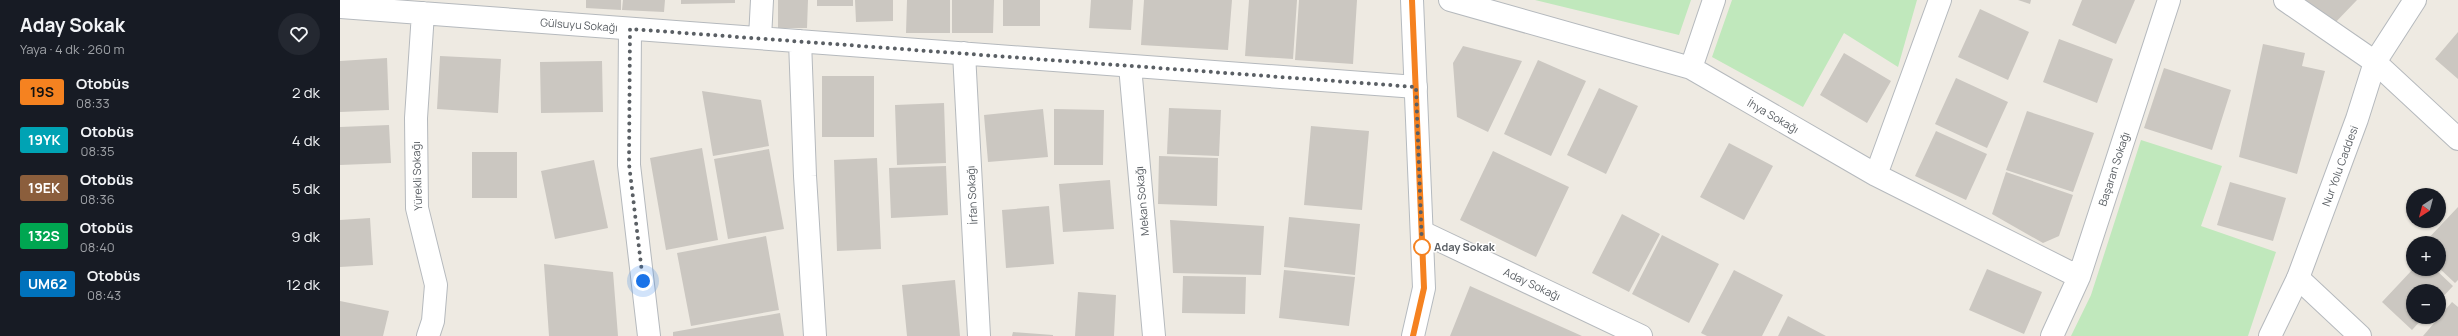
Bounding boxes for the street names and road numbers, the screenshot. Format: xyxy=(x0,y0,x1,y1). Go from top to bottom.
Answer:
street label: Gülsuyu Sokağı xyxy=(540,14,618,35)
street label: İhya Sokağı xyxy=(1745,95,1802,136)
street label: Nur Yolu Caddesi xyxy=(2318,123,2361,208)
street label: Başaran Sokağı xyxy=(2094,130,2133,208)
street label: Yürekli Sokağı xyxy=(408,141,425,211)
street label: İrfan Sokağı xyxy=(962,165,981,225)
street label: Mekan Sokağı xyxy=(1131,166,1152,237)
street label: Aday Sokağı xyxy=(1501,264,1563,303)

